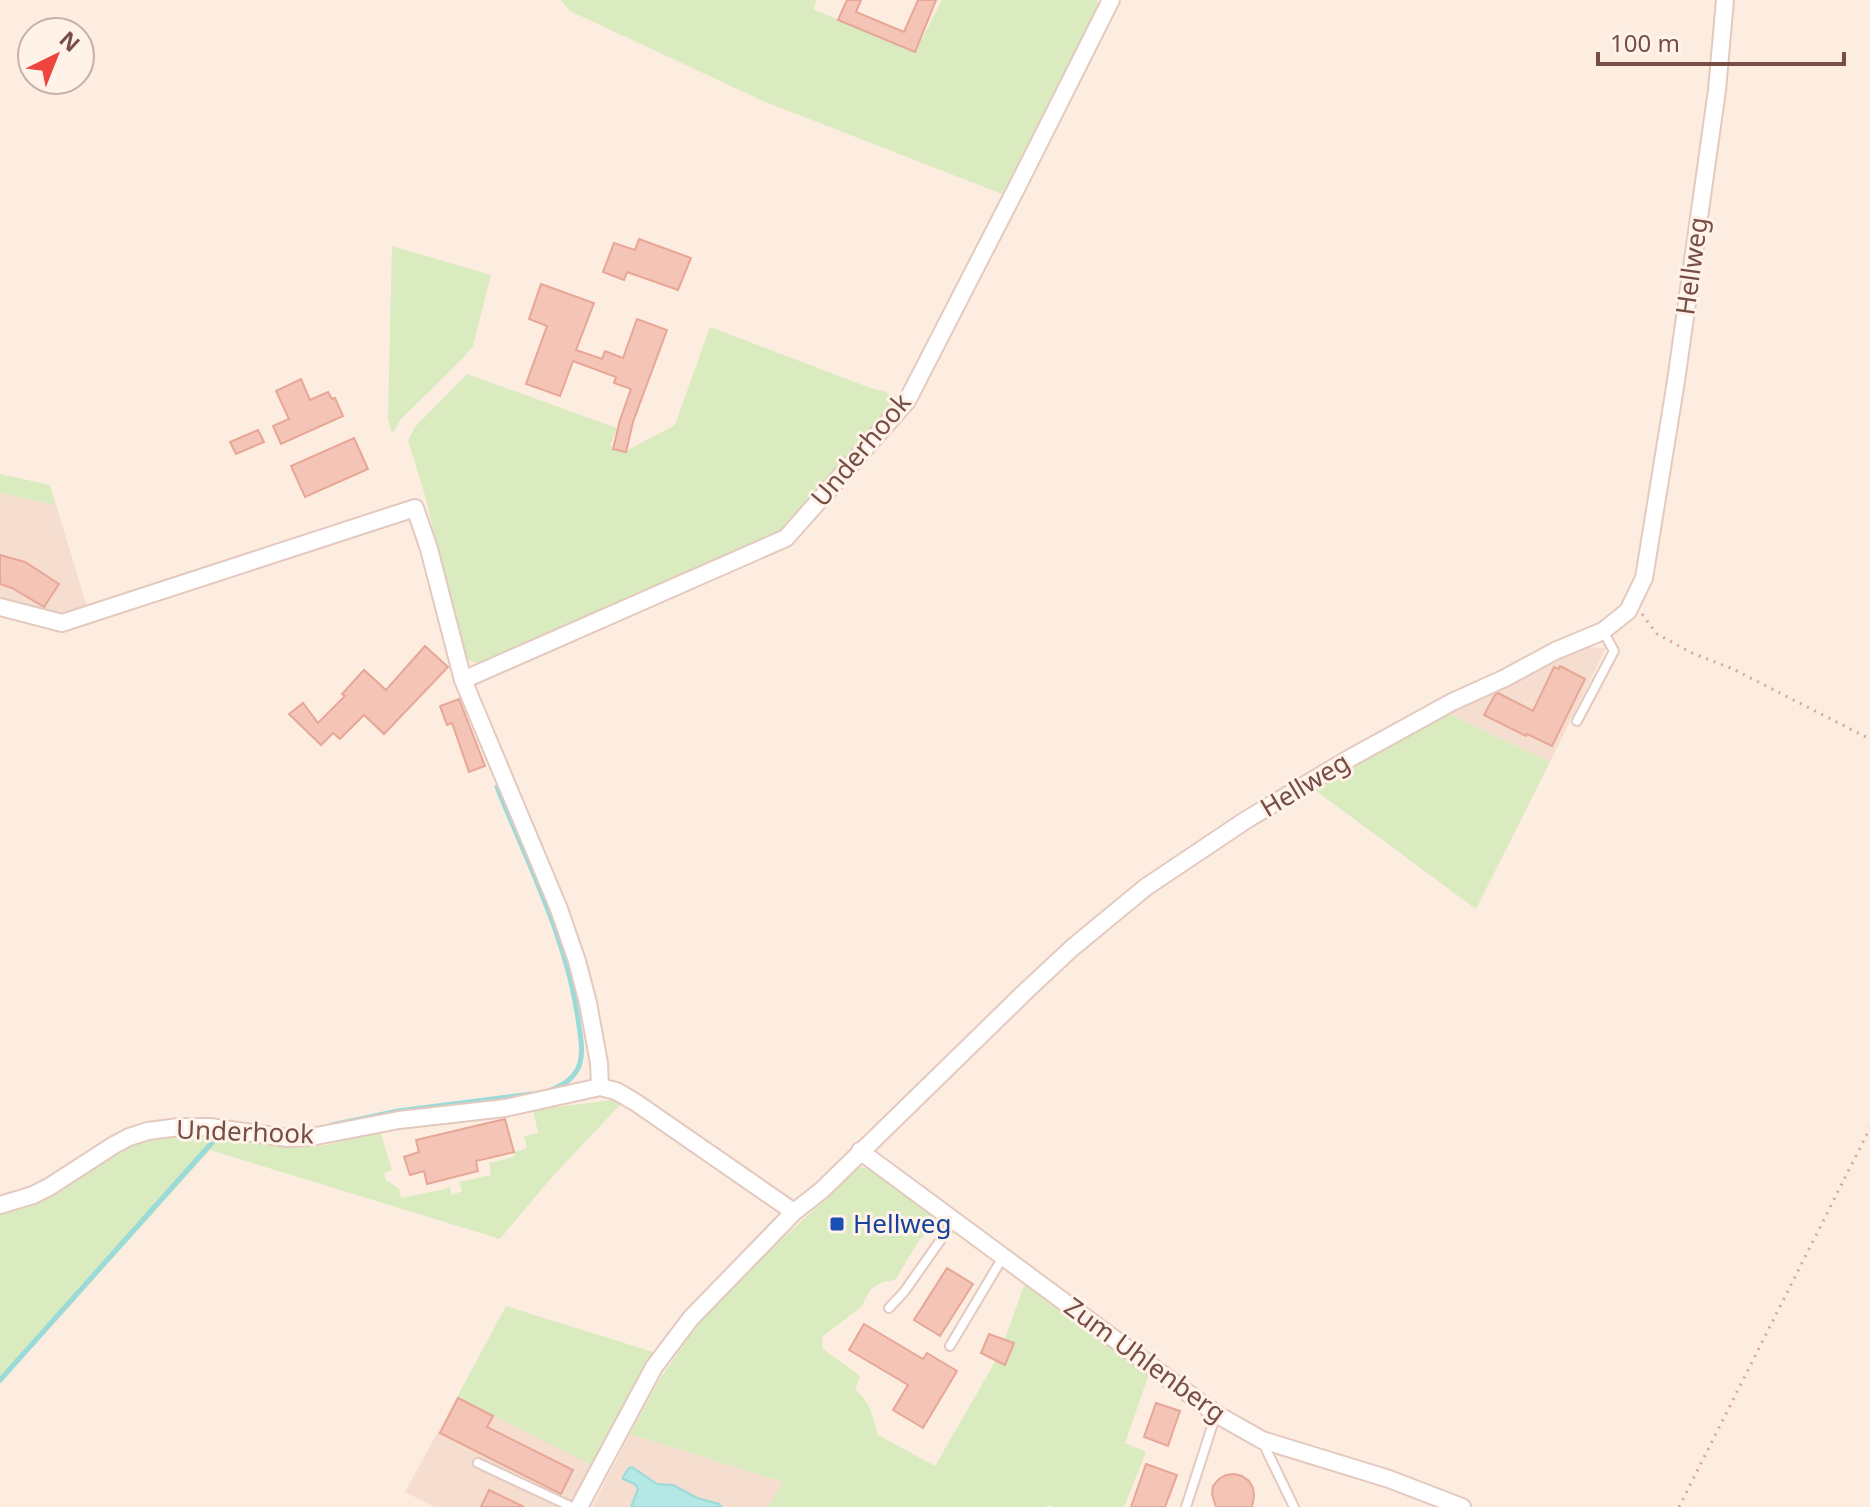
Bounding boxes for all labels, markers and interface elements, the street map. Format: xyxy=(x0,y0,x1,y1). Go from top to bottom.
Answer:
north arrow xyxy=(16,16,96,96)
scale bar xyxy=(1598,16,1844,66)
text: N xyxy=(54,24,87,58)
text: 100 m xyxy=(1610,26,1680,59)
street label: Hellweg xyxy=(1666,215,1716,317)
street label: Underhook xyxy=(802,385,918,514)
street label: Hellweg xyxy=(1253,743,1356,825)
street label: Underhook xyxy=(176,1111,315,1151)
place label: Hellweg xyxy=(853,1205,951,1241)
marker: Hellweg xyxy=(828,1215,846,1233)
street label: Zum Uhlenberg xyxy=(1057,1288,1234,1430)

